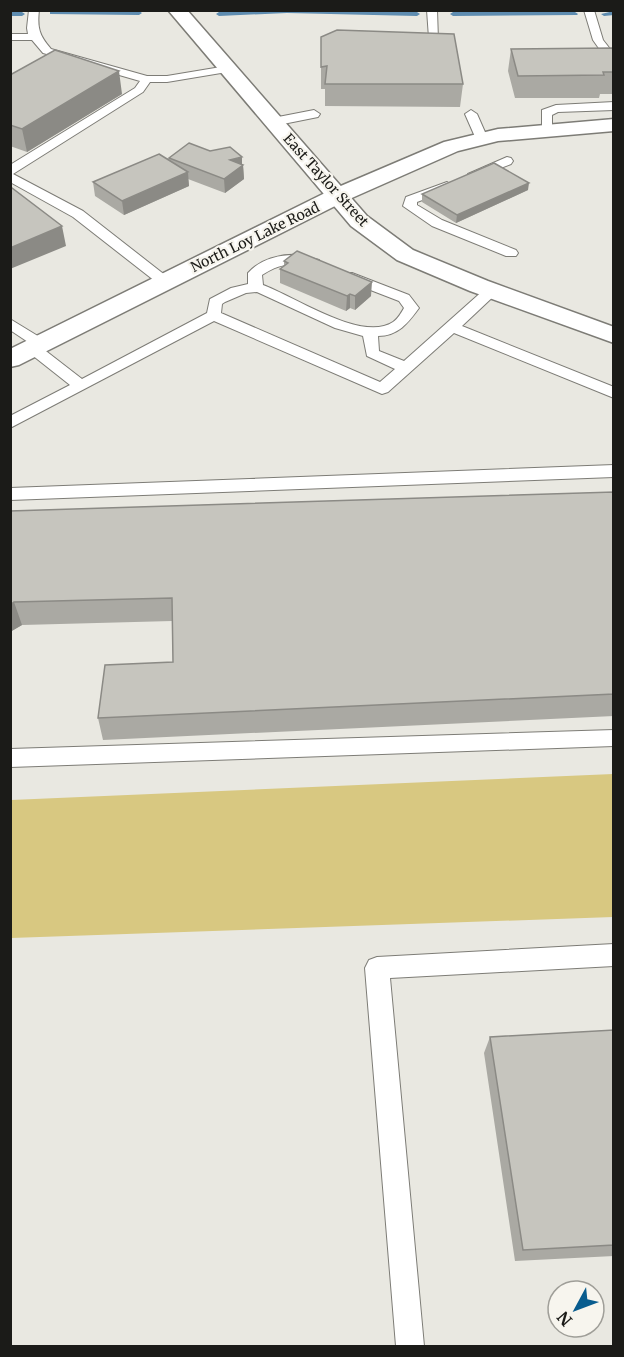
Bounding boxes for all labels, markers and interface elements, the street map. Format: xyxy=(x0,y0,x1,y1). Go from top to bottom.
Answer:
street label: East Taylor Street xyxy=(279,130,373,231)
street label: North Loy Lake Road xyxy=(188,198,323,276)
north arrow xyxy=(546,1279,606,1339)
text: N xyxy=(553,1307,576,1330)

